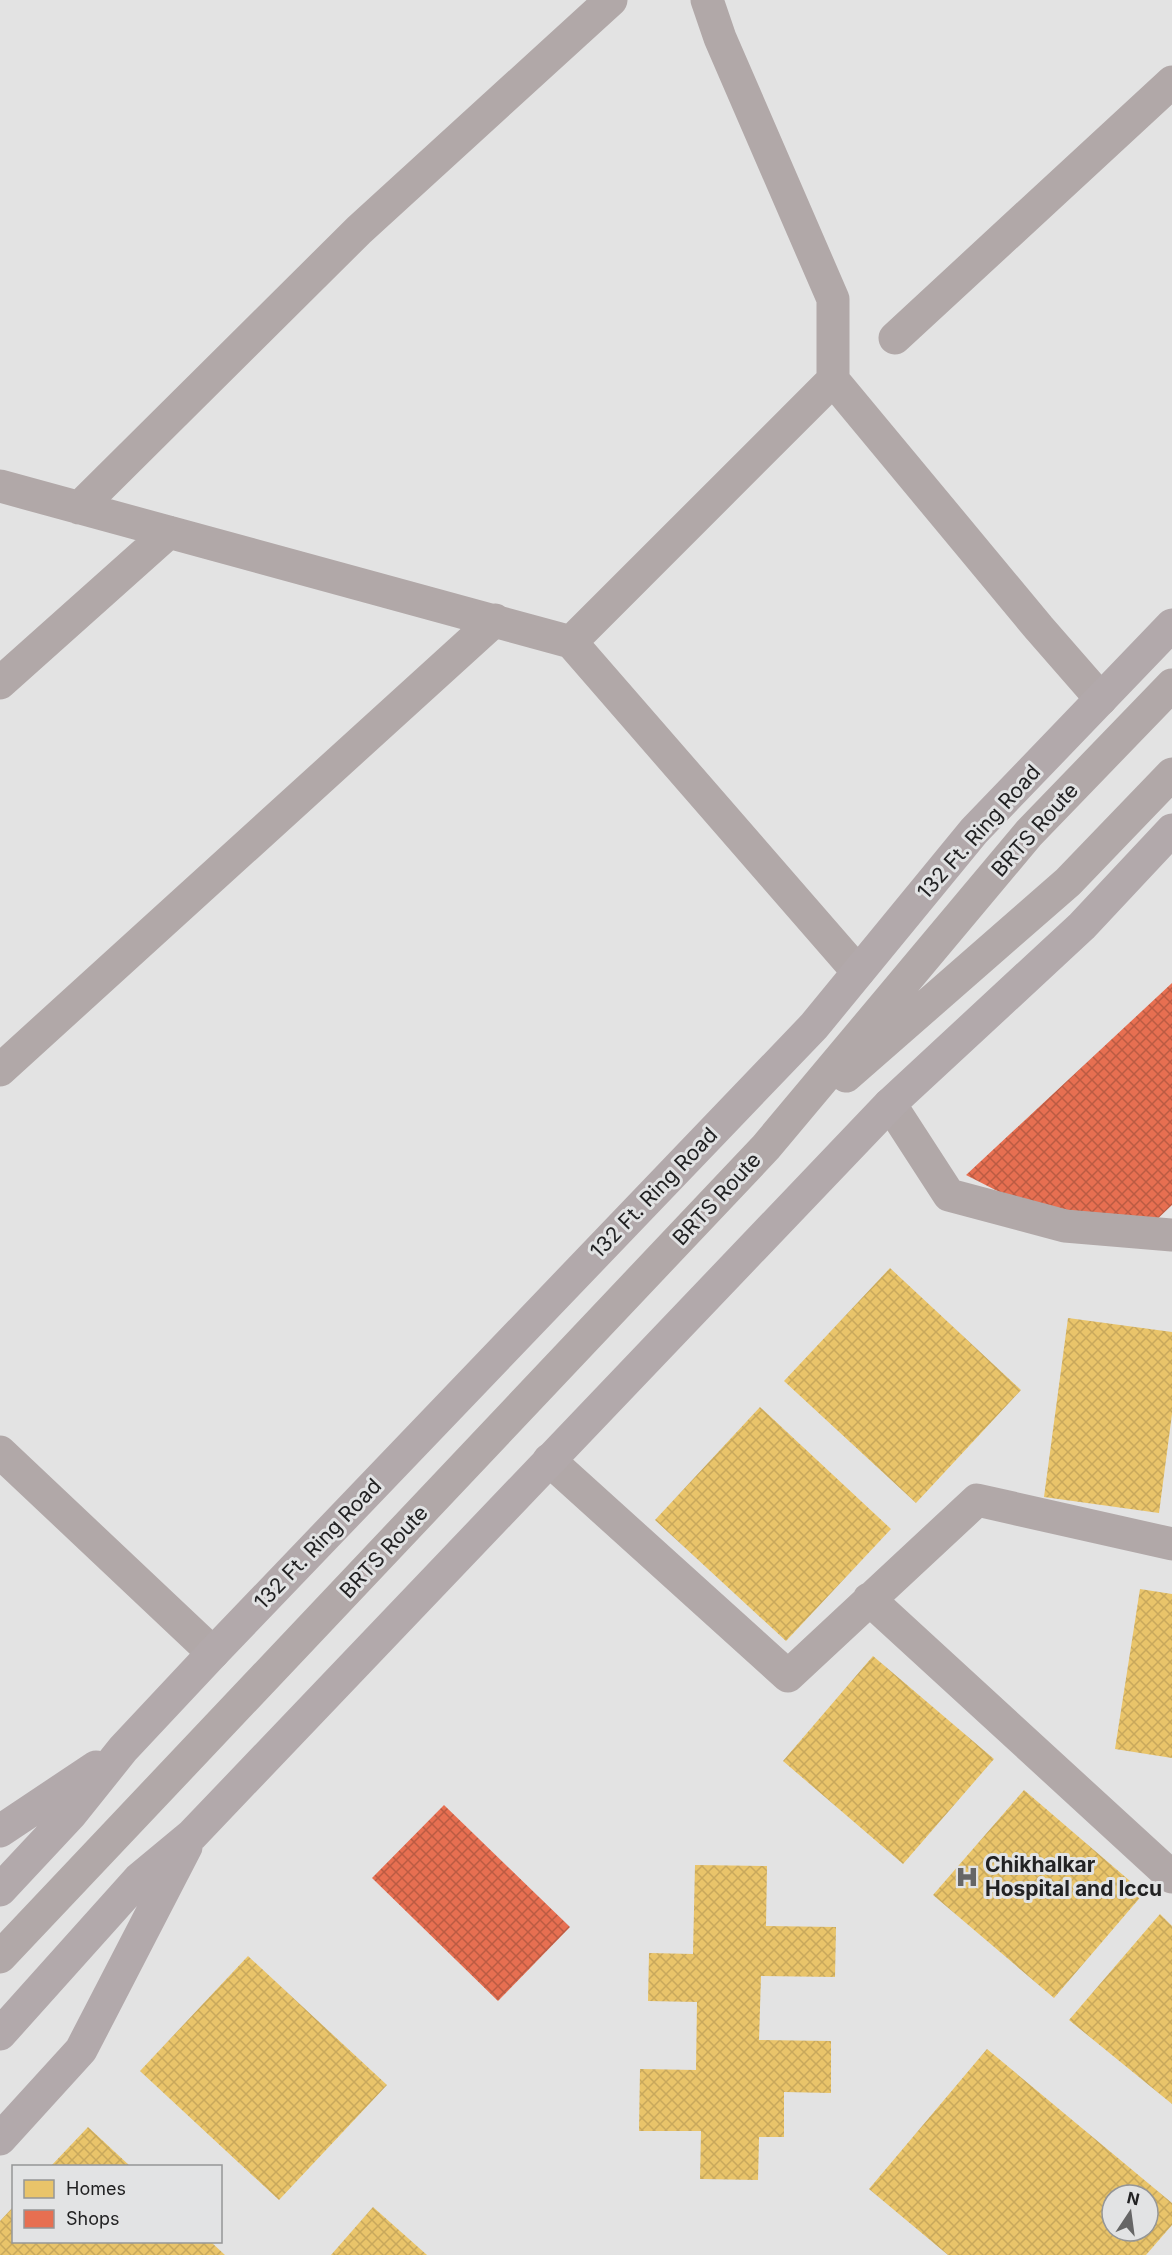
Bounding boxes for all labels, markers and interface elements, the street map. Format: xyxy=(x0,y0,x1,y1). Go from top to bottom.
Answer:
street label: 132 Ft. Ring Road xyxy=(912,759,1045,904)
street label: BRTS Route xyxy=(986,778,1083,882)
street label: 132 Ft. Ring Road xyxy=(585,1122,722,1263)
street label: BRTS Route xyxy=(667,1147,766,1250)
street label: 132 Ft. Ring Road xyxy=(249,1473,386,1614)
street label: BRTS Route xyxy=(334,1500,433,1603)
place label: Chikhalkar Hospital and Iccu xyxy=(985,1852,1162,1901)
hospital icon: Chikhalkar Hospital and Iccu xyxy=(954,1864,980,1890)
legend xyxy=(12,2165,222,2243)
text: Homes xyxy=(66,2178,126,2199)
north arrow xyxy=(1100,2183,1160,2243)
text: N xyxy=(1125,2187,1142,2210)
text: Shops xyxy=(66,2208,120,2229)

